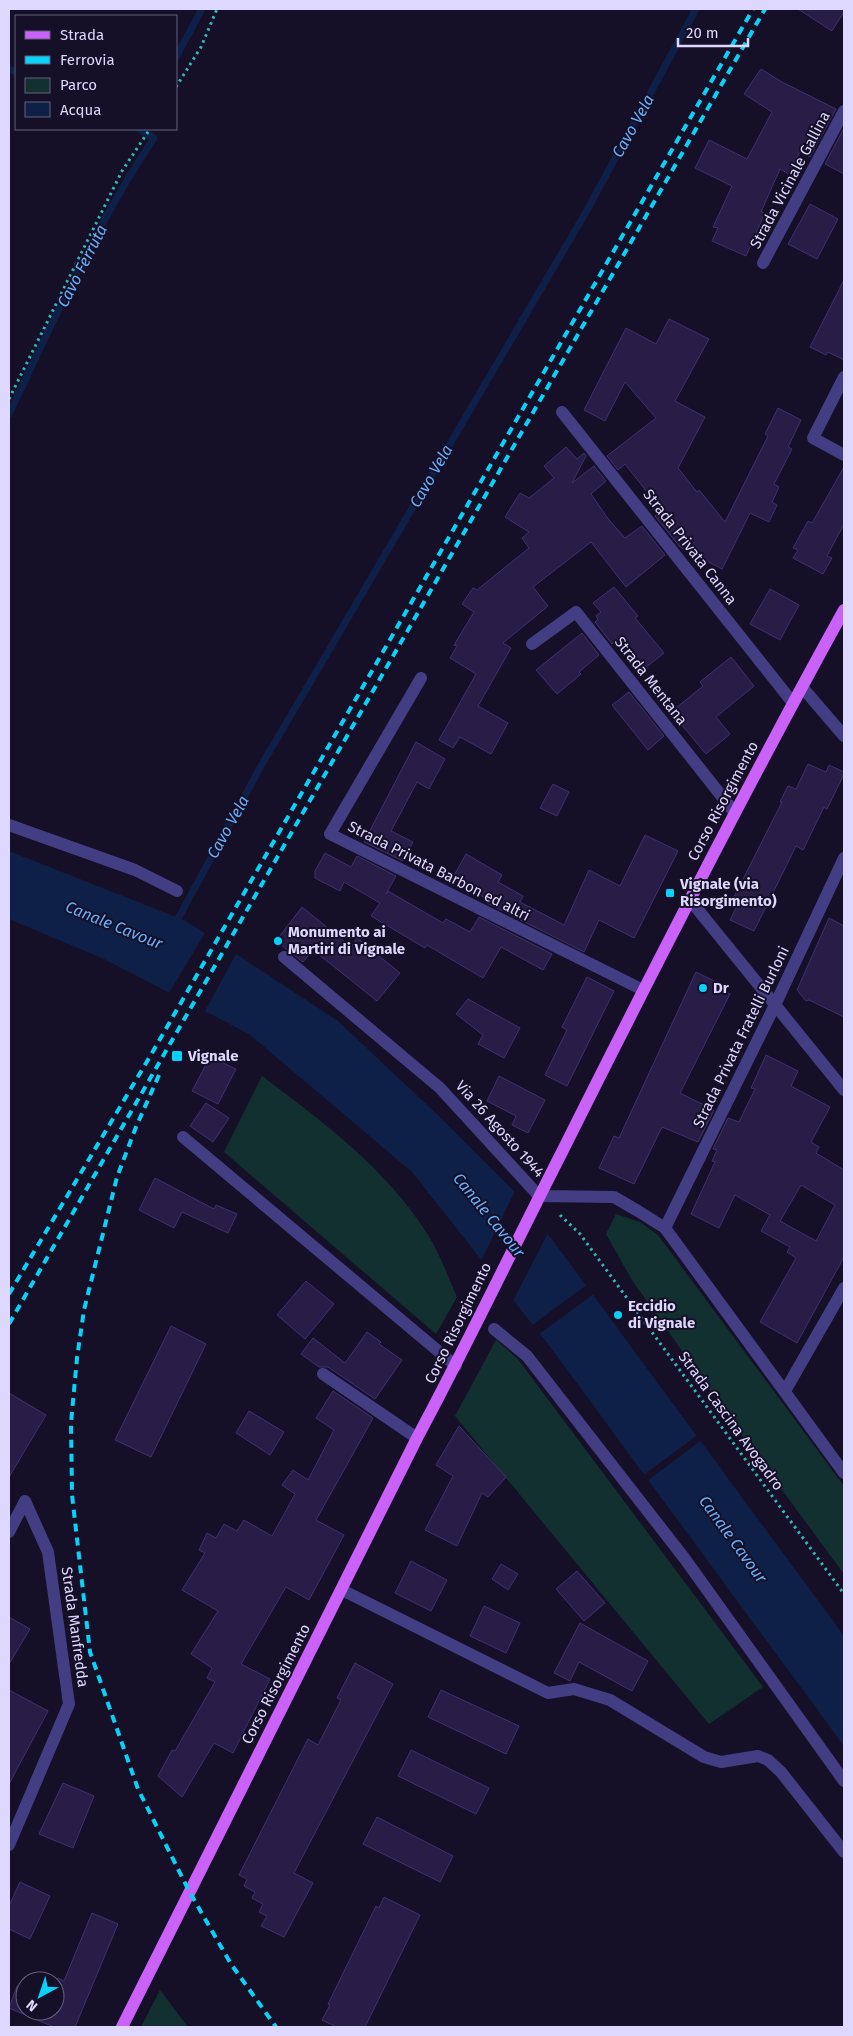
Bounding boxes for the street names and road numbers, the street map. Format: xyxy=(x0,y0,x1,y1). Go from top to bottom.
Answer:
street label: Strada Vicinale Gallina xyxy=(746,108,834,252)
street label: Strada Privata Canna xyxy=(639,486,741,608)
street label: Strada Mentana xyxy=(611,633,691,729)
street label: Corso Risorgimento xyxy=(684,738,762,864)
street label: Strada Privata Barbon ed altri xyxy=(345,817,533,925)
street label: Strada Privata Fratelli Burloni xyxy=(689,943,793,1131)
street label: Via 26 Agosto 1944 xyxy=(452,1077,548,1181)
street label: Corso Risorgimento xyxy=(421,1259,495,1387)
street label: Strada Cascina Avogadro xyxy=(675,1348,787,1494)
street label: Strada Manfredda xyxy=(58,1566,92,1688)
street label: Corso Risorgimento xyxy=(238,1621,314,1747)

